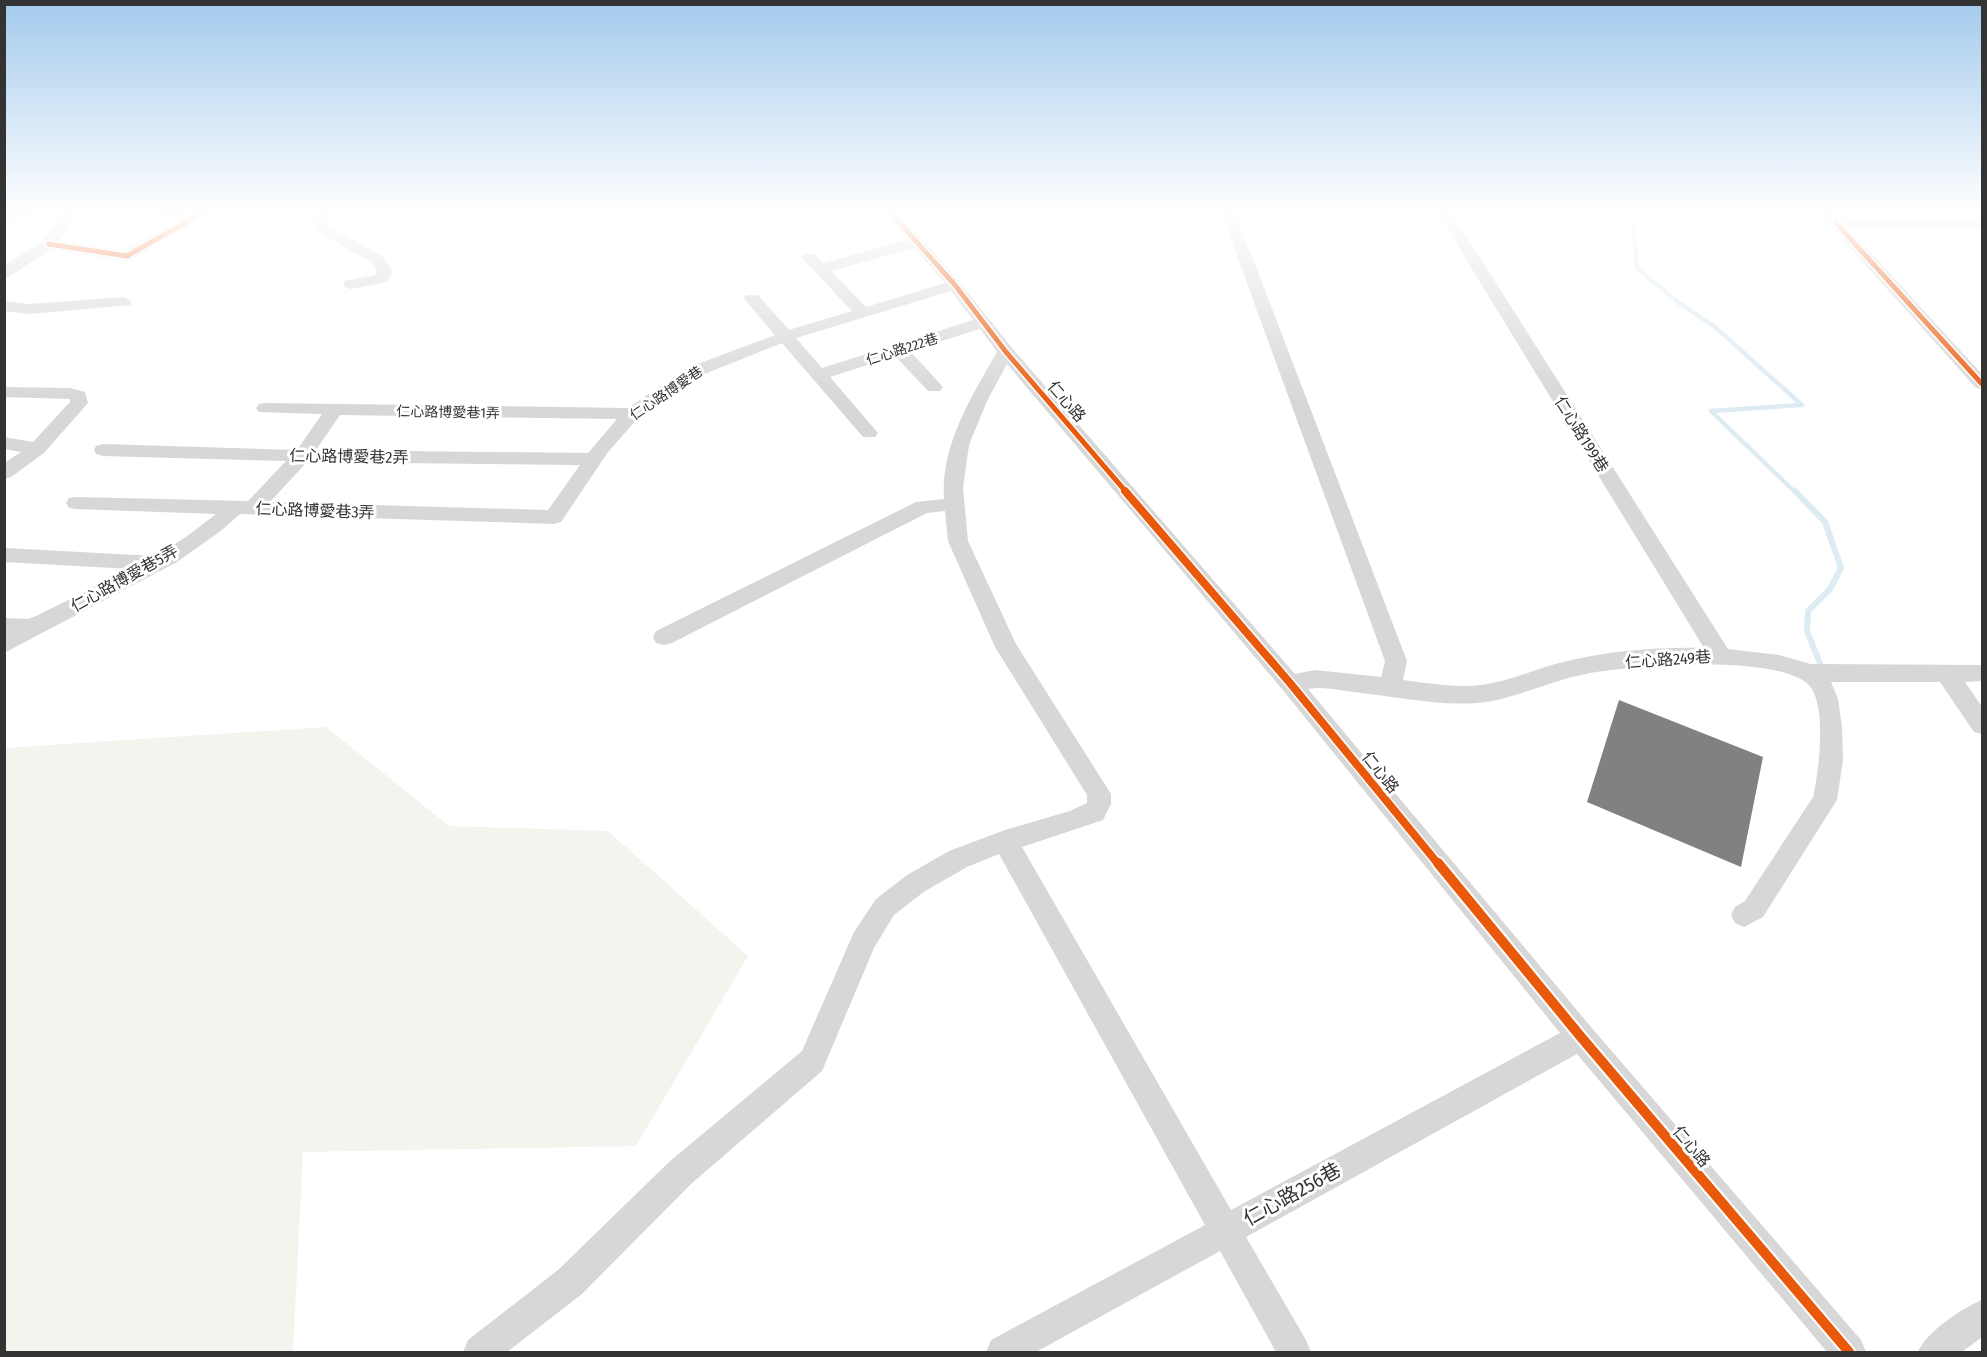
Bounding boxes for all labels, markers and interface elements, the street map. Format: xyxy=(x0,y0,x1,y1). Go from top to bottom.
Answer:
street label: 仁心路222巷 xyxy=(864,330,940,369)
street label: 仁心路博愛巷 xyxy=(627,363,706,424)
street label: 仁心路 xyxy=(1044,377,1090,426)
street label: 仁心路199巷 xyxy=(1551,393,1612,476)
street label: 仁心路博愛巷1弄 xyxy=(396,403,500,422)
street label: 仁心路博愛巷2弄 xyxy=(289,446,409,467)
street label: 仁心路博愛巷3弄 xyxy=(255,499,375,522)
street label: 仁心路博愛巷5弄 xyxy=(67,541,181,616)
street label: 仁心路249巷 xyxy=(1624,647,1712,672)
street label: 仁心路 xyxy=(1358,748,1403,797)
street label: 仁心路 xyxy=(1669,1122,1714,1171)
street label: 仁心路256巷 xyxy=(1239,1157,1345,1231)

